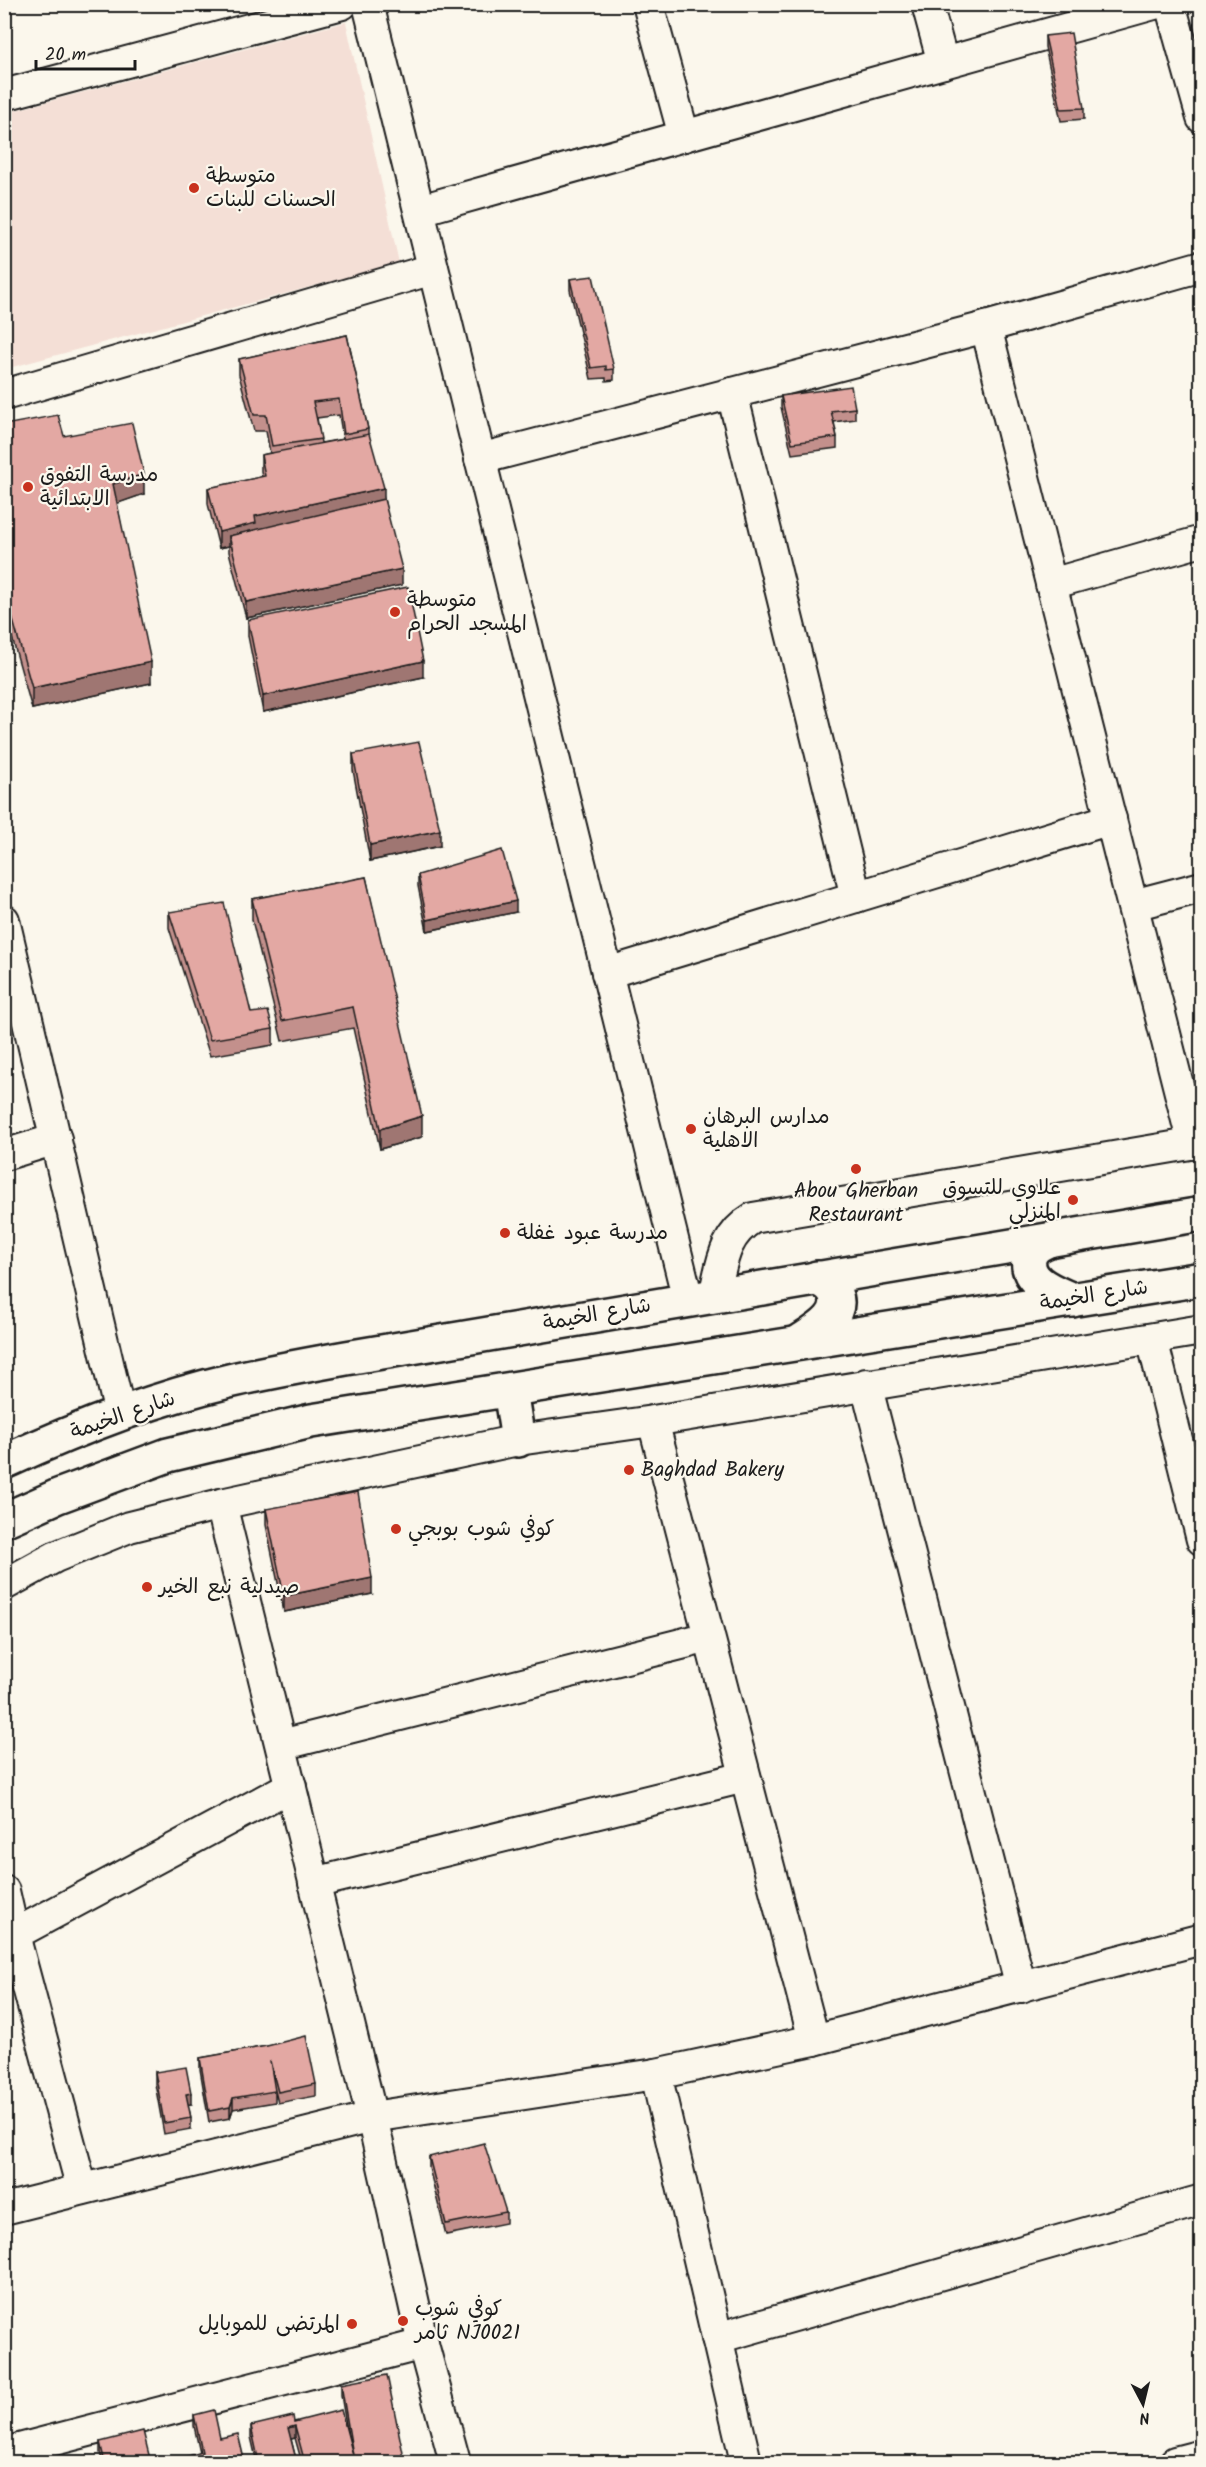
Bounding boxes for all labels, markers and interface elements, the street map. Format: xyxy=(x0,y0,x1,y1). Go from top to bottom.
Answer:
scale bar xyxy=(36,33,135,71)
text: 20 m xyxy=(45,41,86,70)
place label: متوسطة الحسنات للبنات xyxy=(206,160,336,217)
marker: متوسطة الحسنات للبنات xyxy=(187,181,201,195)
place label: مدرسة التفوق الابتدائية xyxy=(40,459,158,516)
marker: مدرسة التفوق الابتدائية xyxy=(21,480,35,494)
place label: متوسطة المسجد الحرام xyxy=(407,584,527,641)
marker: متوسطة المسجد الحرام xyxy=(388,605,402,619)
place label: مدارس البرهان الاهلية xyxy=(703,1101,830,1158)
marker: مدارس البرهان الاهلية xyxy=(684,1122,698,1136)
marker: Abou Gherban Restaurant xyxy=(849,1162,863,1176)
place label: علاوي للتسوق المنزلي xyxy=(942,1172,1061,1230)
place label: Abou Gherban Restaurant xyxy=(794,1175,918,1232)
marker: علاوي للتسوق المنزلي xyxy=(1066,1193,1080,1207)
place label: مدرسة عبود غفلة xyxy=(517,1217,668,1250)
marker: مدرسة عبود غفلة xyxy=(498,1226,512,1240)
street label: شارع الخيمة xyxy=(1037,1271,1151,1321)
street label: شارع الخيمة xyxy=(540,1289,654,1341)
street label: شارع الخيمة xyxy=(66,1383,180,1449)
place label: Baghdad Bakery xyxy=(641,1454,784,1487)
marker: Baghdad Bakery xyxy=(622,1463,636,1477)
place label: كوفي شوب بوبجي xyxy=(408,1513,554,1547)
marker: كوفي شوب بوبجي xyxy=(389,1522,403,1536)
place label: صيدلية نبع الخير xyxy=(157,1571,299,1604)
marker: صيدلية نبع الخير xyxy=(140,1580,154,1594)
place label: كوفي شوب ثامر NJ0021 xyxy=(413,2293,520,2350)
place label: المرتضى للموبايل xyxy=(198,2308,340,2341)
marker: كوفي شوب ثامر NJ0021 xyxy=(396,2314,410,2328)
marker: المرتضى للموبايل xyxy=(345,2317,359,2331)
north arrow xyxy=(1113,2374,1173,2434)
text: N xyxy=(1138,2404,1151,2430)

